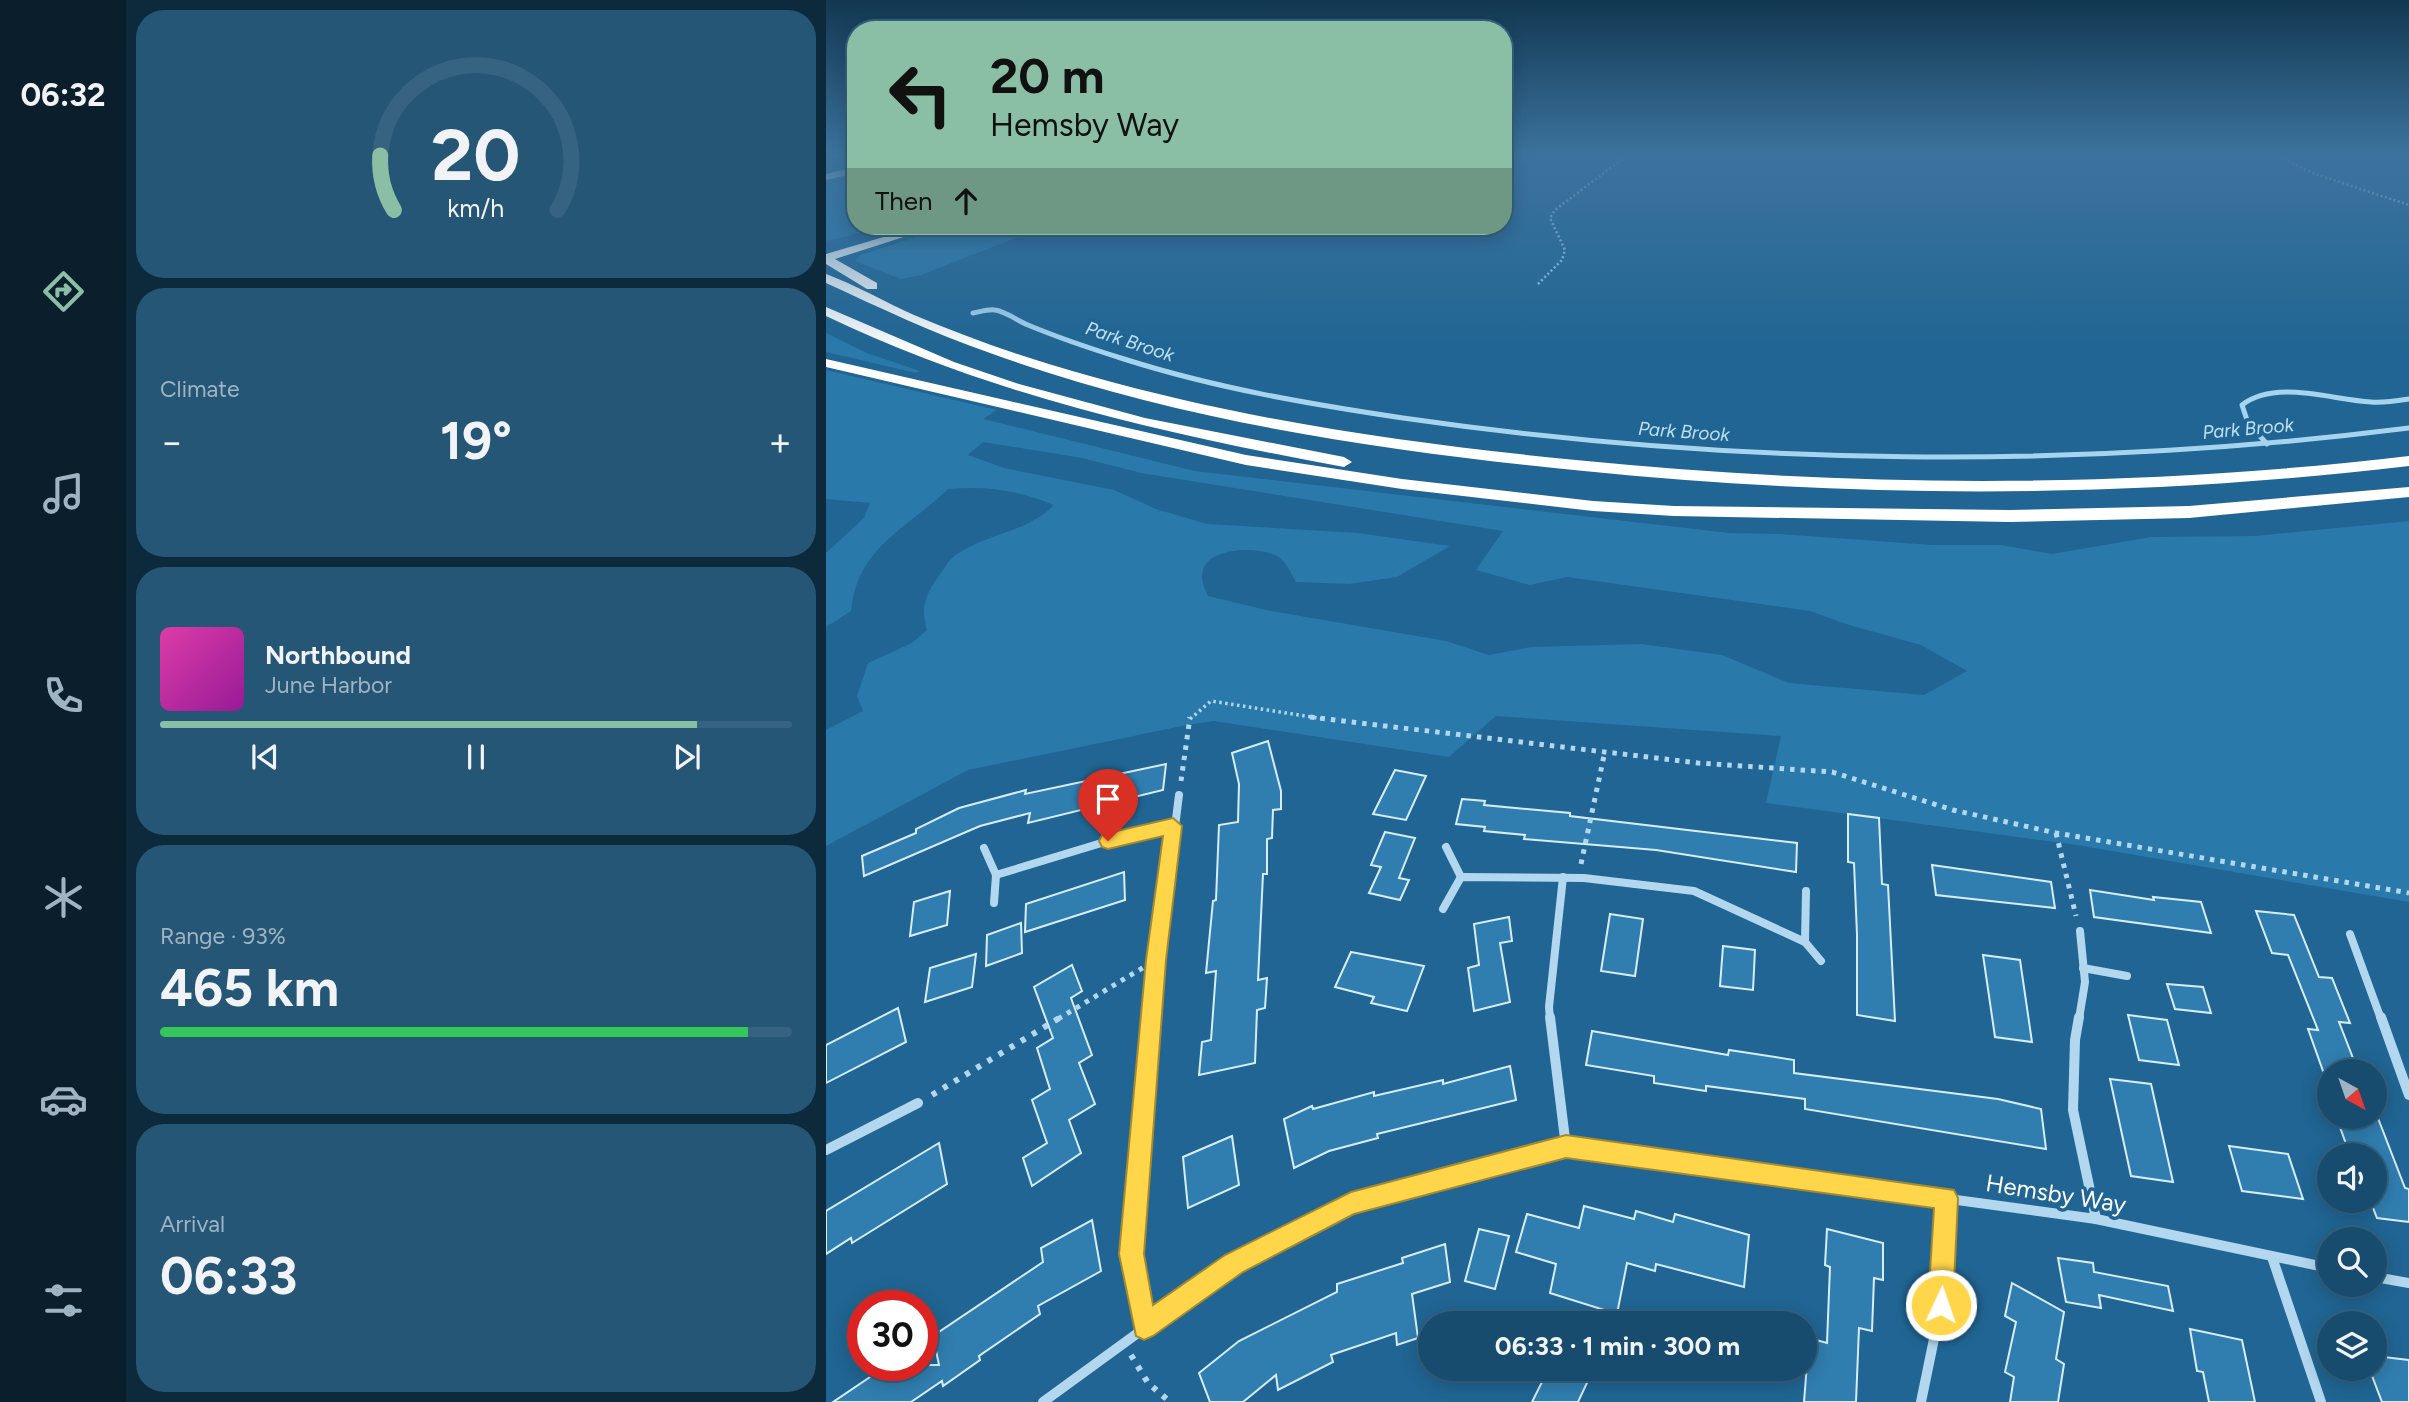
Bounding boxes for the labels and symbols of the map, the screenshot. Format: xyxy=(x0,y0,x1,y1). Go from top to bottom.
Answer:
water label: Park Brook xyxy=(1083,316,1178,367)
water label: Park Brook xyxy=(2201,413,2295,444)
water label: Park Brook xyxy=(1637,417,1731,446)
pin xyxy=(1078,769,1138,841)
north arrow xyxy=(2317,1059,2387,1129)
street label: Hemsby Way xyxy=(1984,1168,2129,1219)
position arrow xyxy=(1904,1268,1978,1342)
speed limit sign: 30 xyxy=(847,1290,938,1381)

